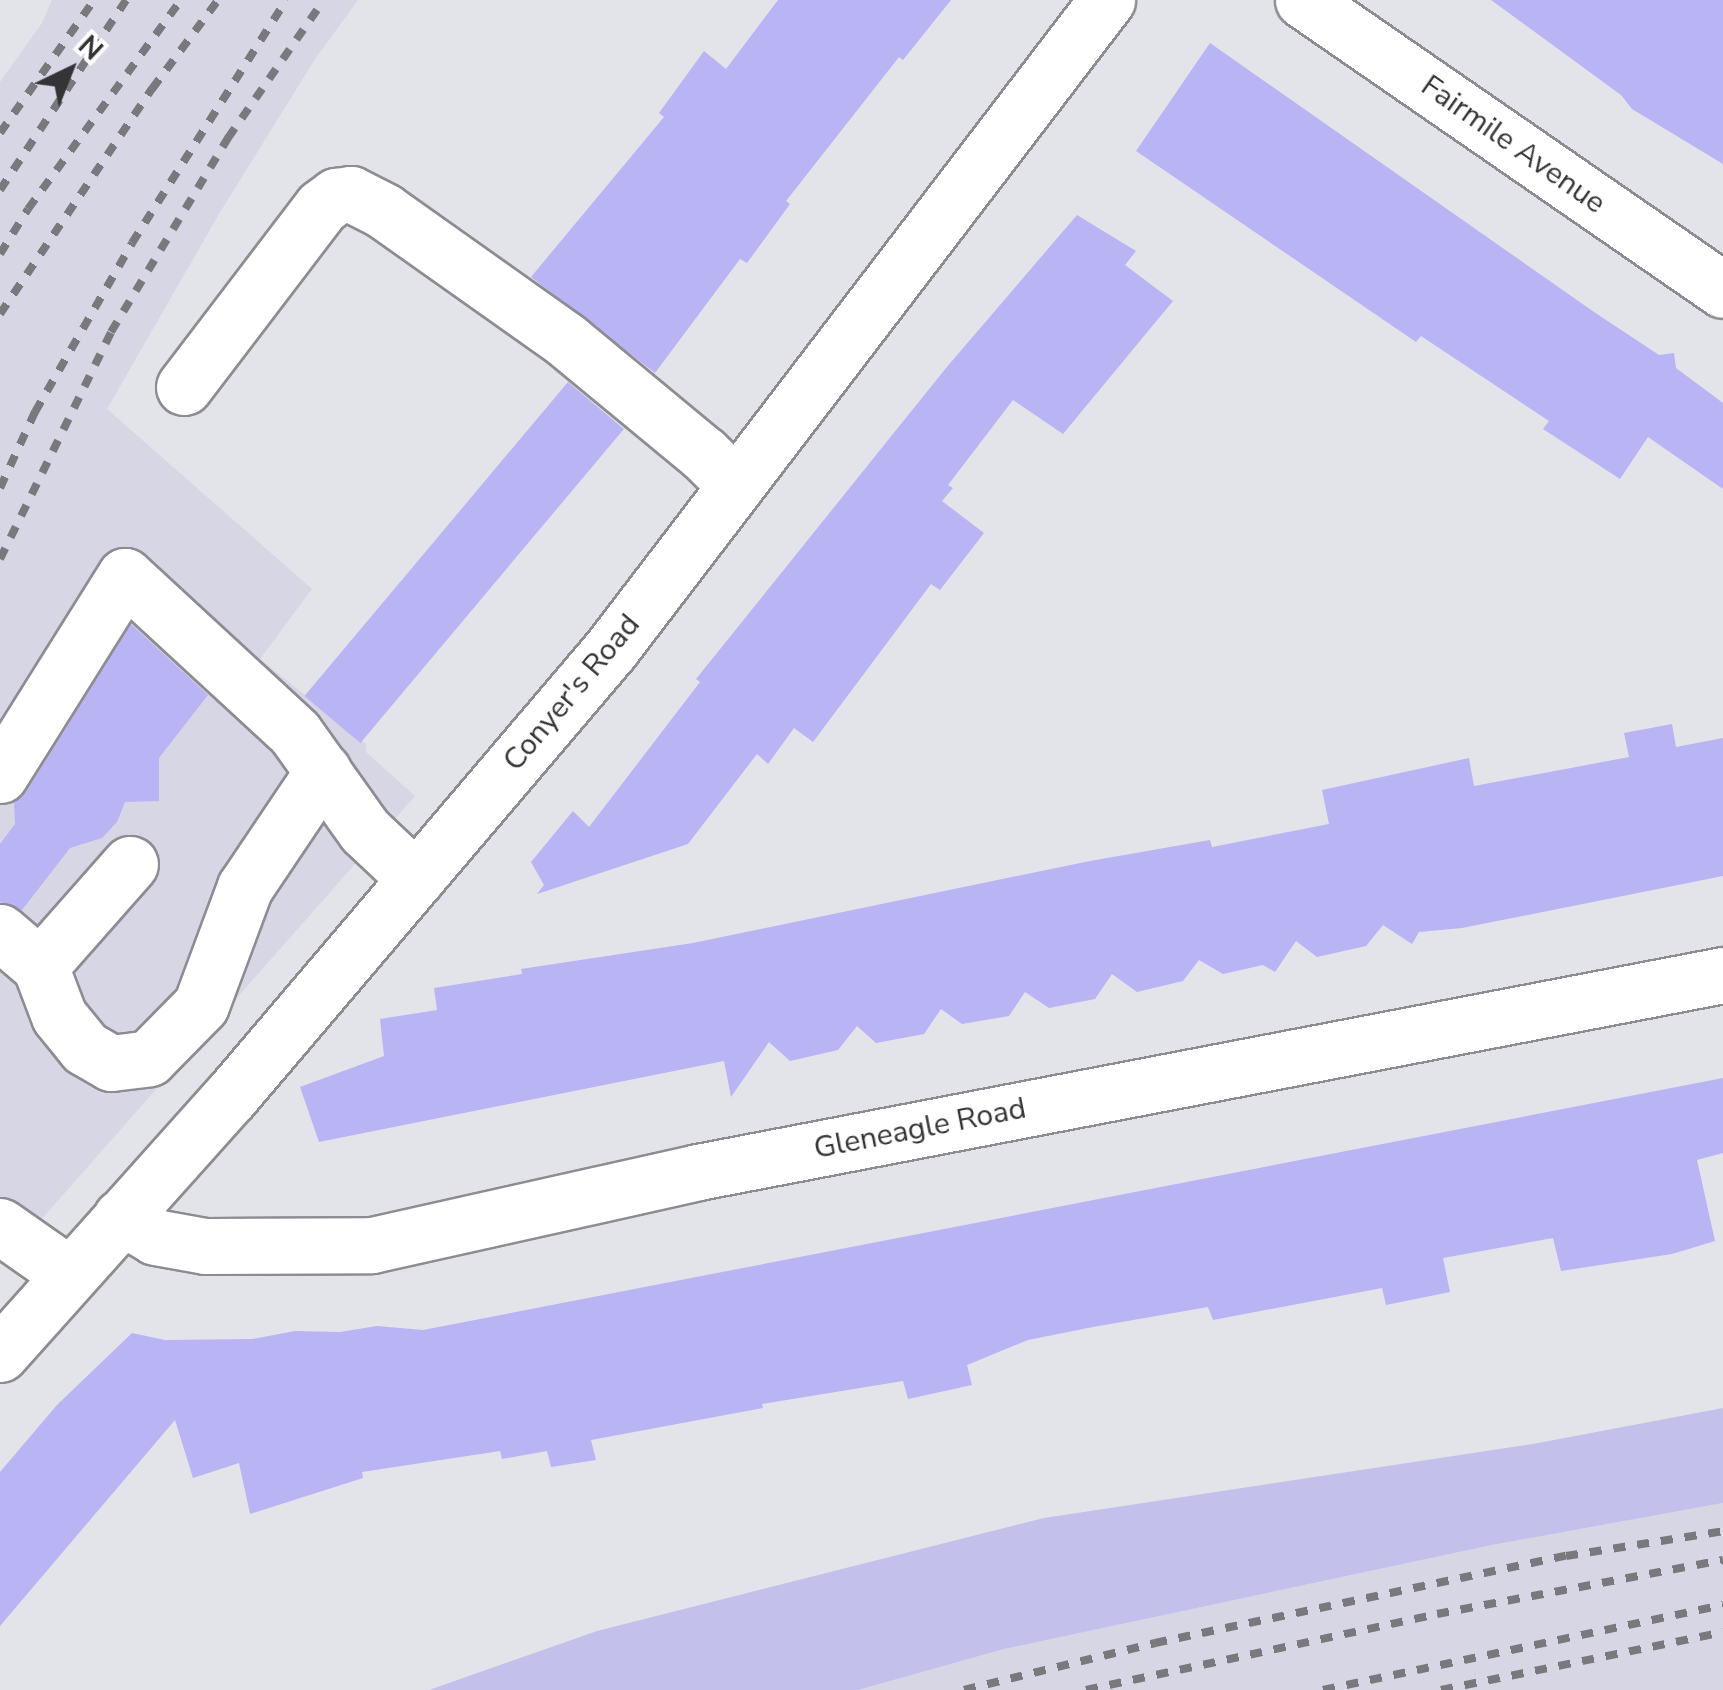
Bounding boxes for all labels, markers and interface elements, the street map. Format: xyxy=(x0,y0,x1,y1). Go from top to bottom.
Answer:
north arrow xyxy=(20,20,120,120)
text: N xyxy=(70,27,111,69)
street label: Fairmile Avenue xyxy=(1414,68,1612,222)
street label: Conyer's Road xyxy=(496,607,648,779)
street label: Gleneagle Road xyxy=(811,1091,1029,1167)

